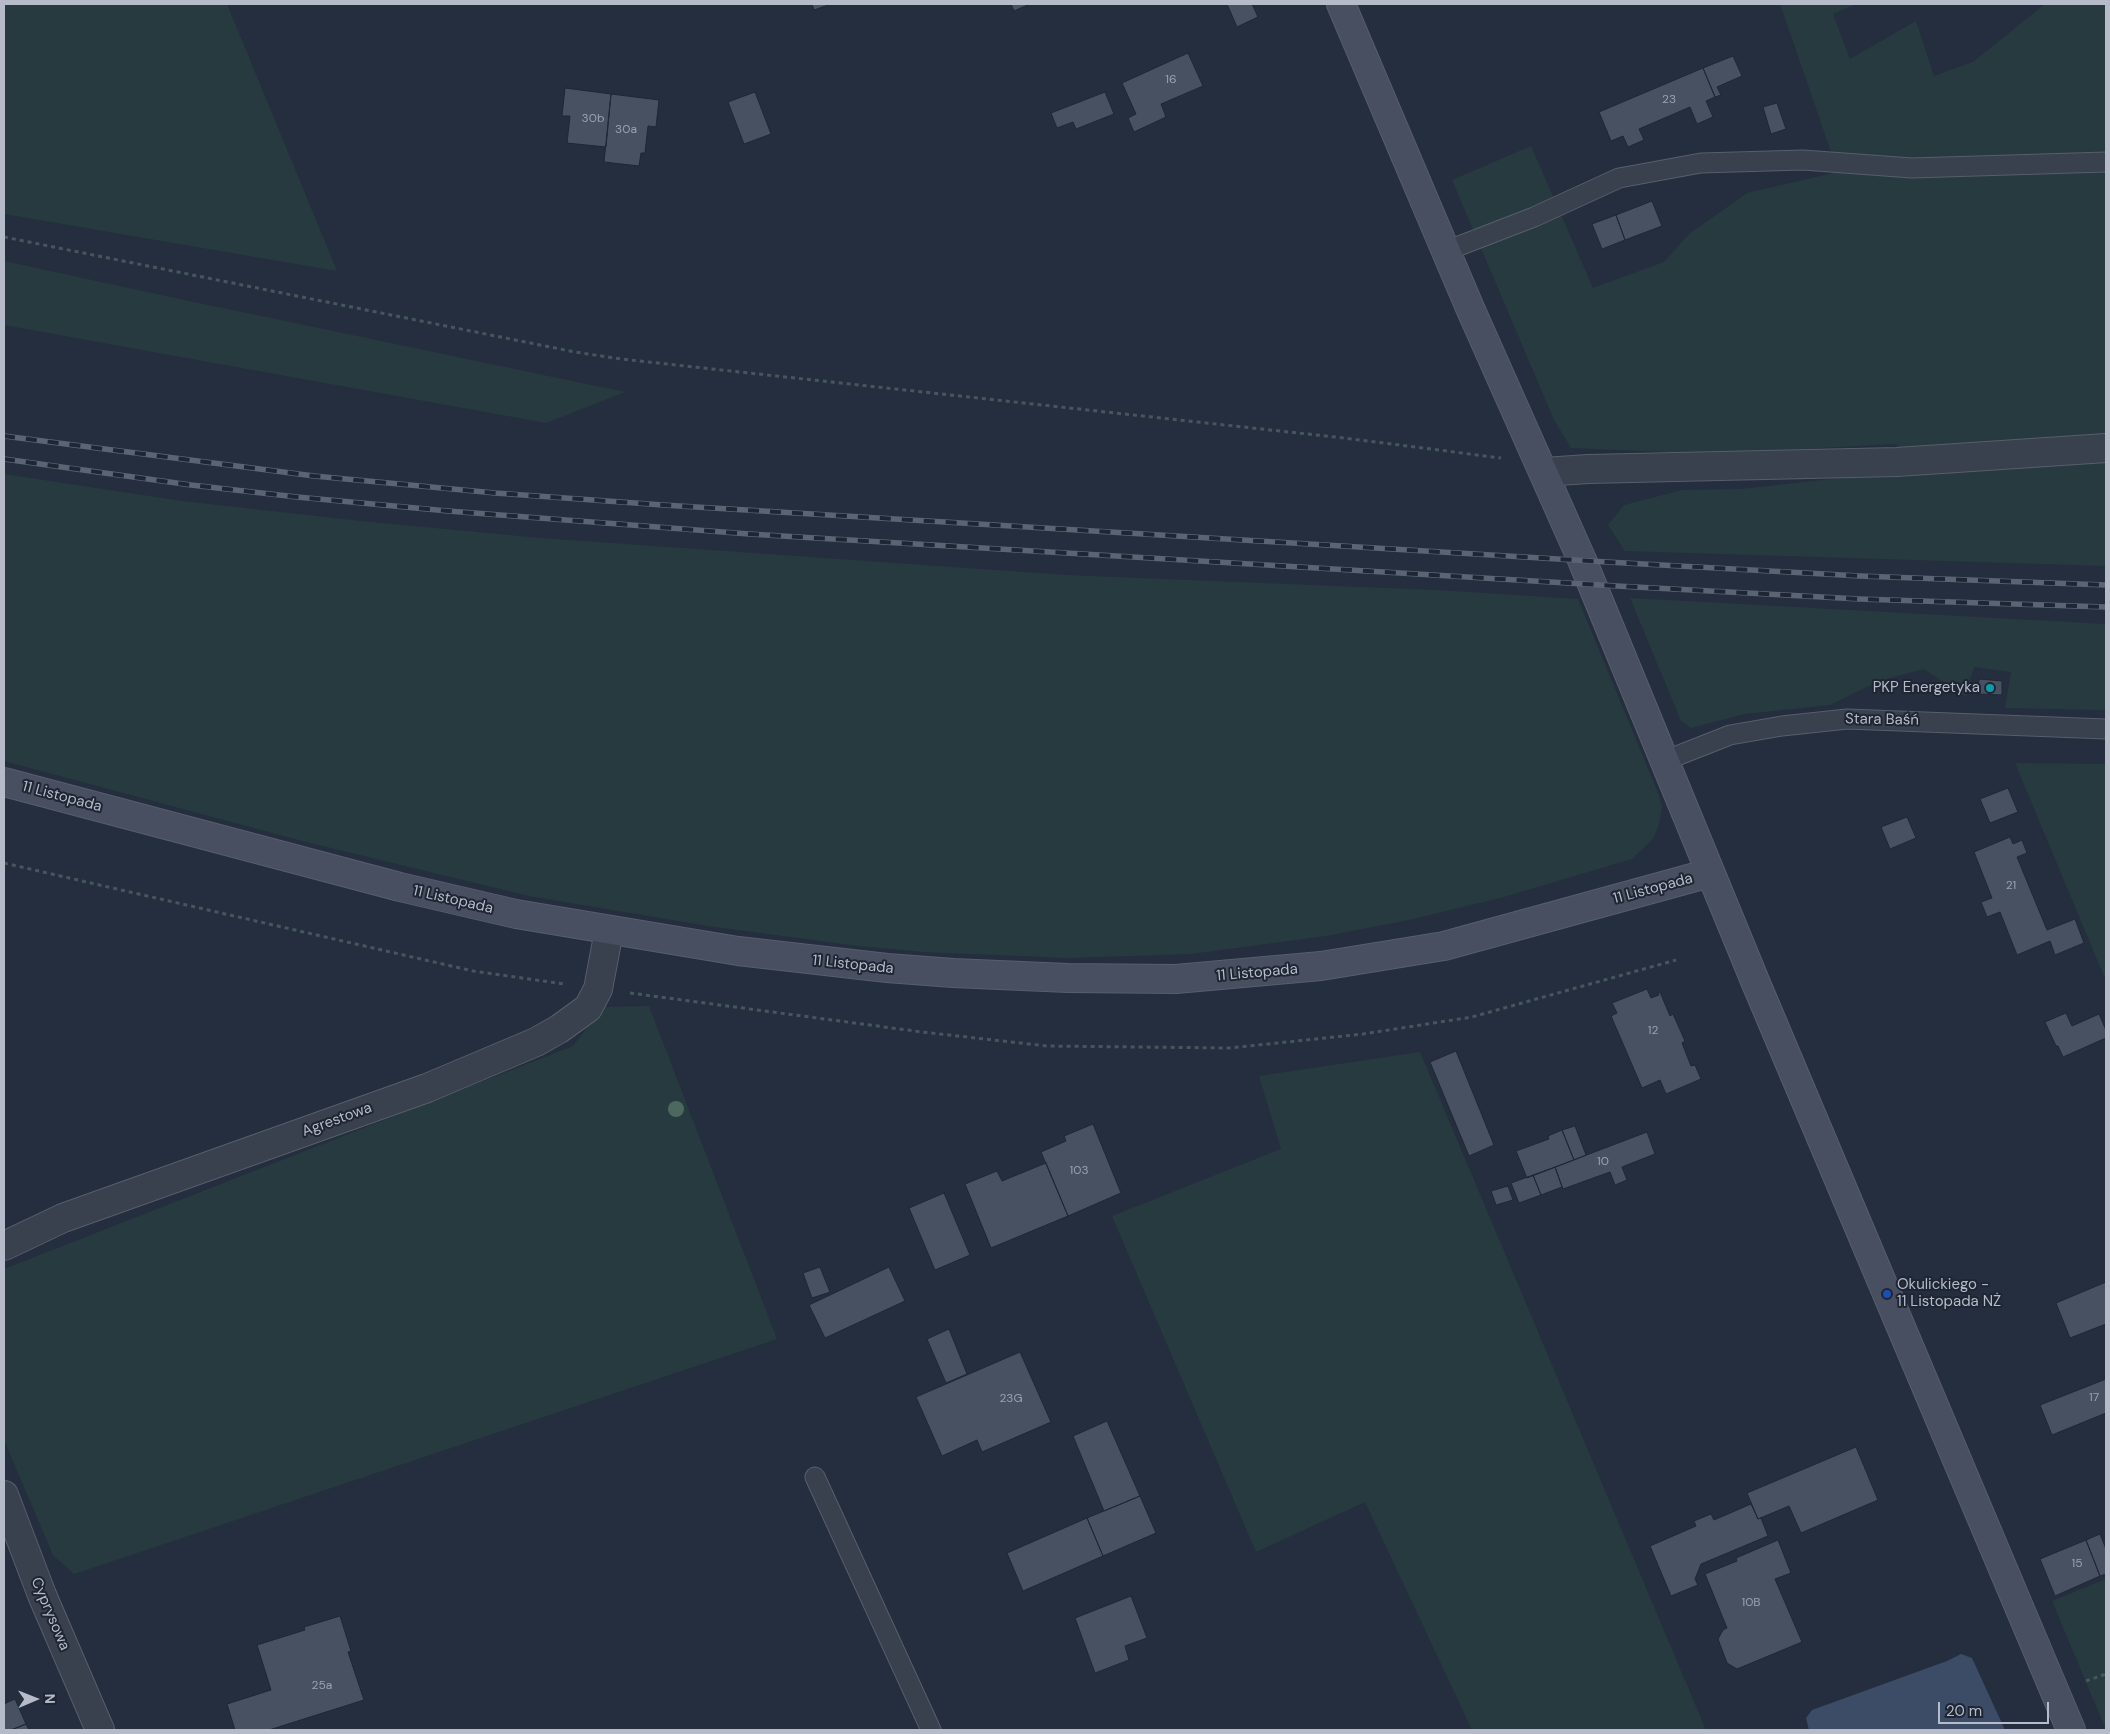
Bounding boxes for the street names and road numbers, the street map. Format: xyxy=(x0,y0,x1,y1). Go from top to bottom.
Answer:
street label: Stara Baśń xyxy=(1845,710,1919,730)
street label: 11 Listopada xyxy=(20,778,104,816)
street label: 11 Listopada xyxy=(1611,870,1695,908)
street label: 11 Listopada xyxy=(411,882,495,918)
street label: 11 Listopada xyxy=(811,952,895,978)
street label: 11 Listopada xyxy=(1216,960,1298,986)
street label: Agrestowa xyxy=(300,1099,374,1141)
street label: Cyprysowa xyxy=(27,1575,73,1653)

